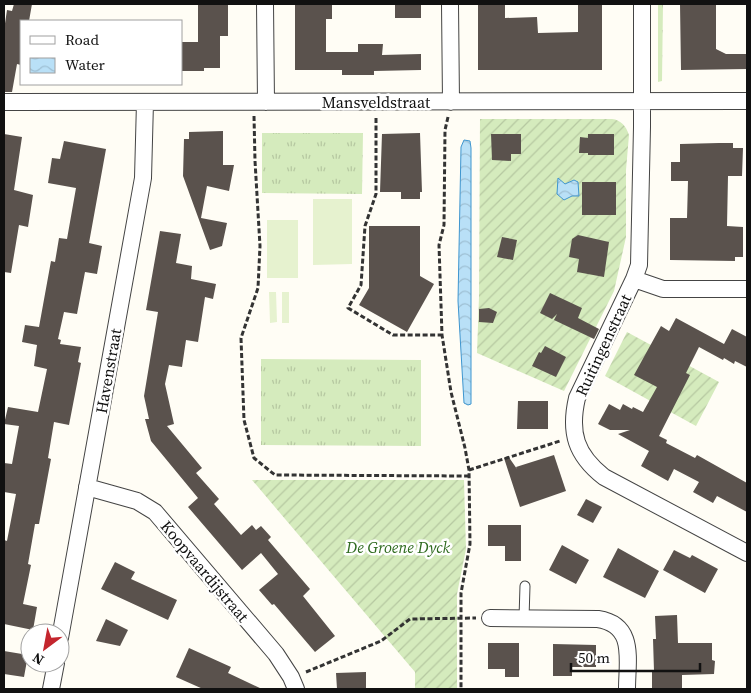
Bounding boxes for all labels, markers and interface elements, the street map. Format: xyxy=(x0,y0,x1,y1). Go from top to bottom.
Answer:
legend xyxy=(20,20,182,85)
text: Road xyxy=(65,29,99,50)
text: Water xyxy=(65,54,106,75)
street label: Mansveldstraat xyxy=(322,91,431,113)
street label: Ruitingenstraat xyxy=(570,290,637,400)
street label: Havenstraat xyxy=(90,326,126,415)
street label: Koopvaardijstraat xyxy=(156,516,255,627)
park label: De Groene Dyck xyxy=(345,536,450,558)
north arrow xyxy=(20,623,70,673)
scale bar xyxy=(571,640,700,672)
text: 50 m xyxy=(578,647,610,668)
text: N xyxy=(28,648,48,670)

